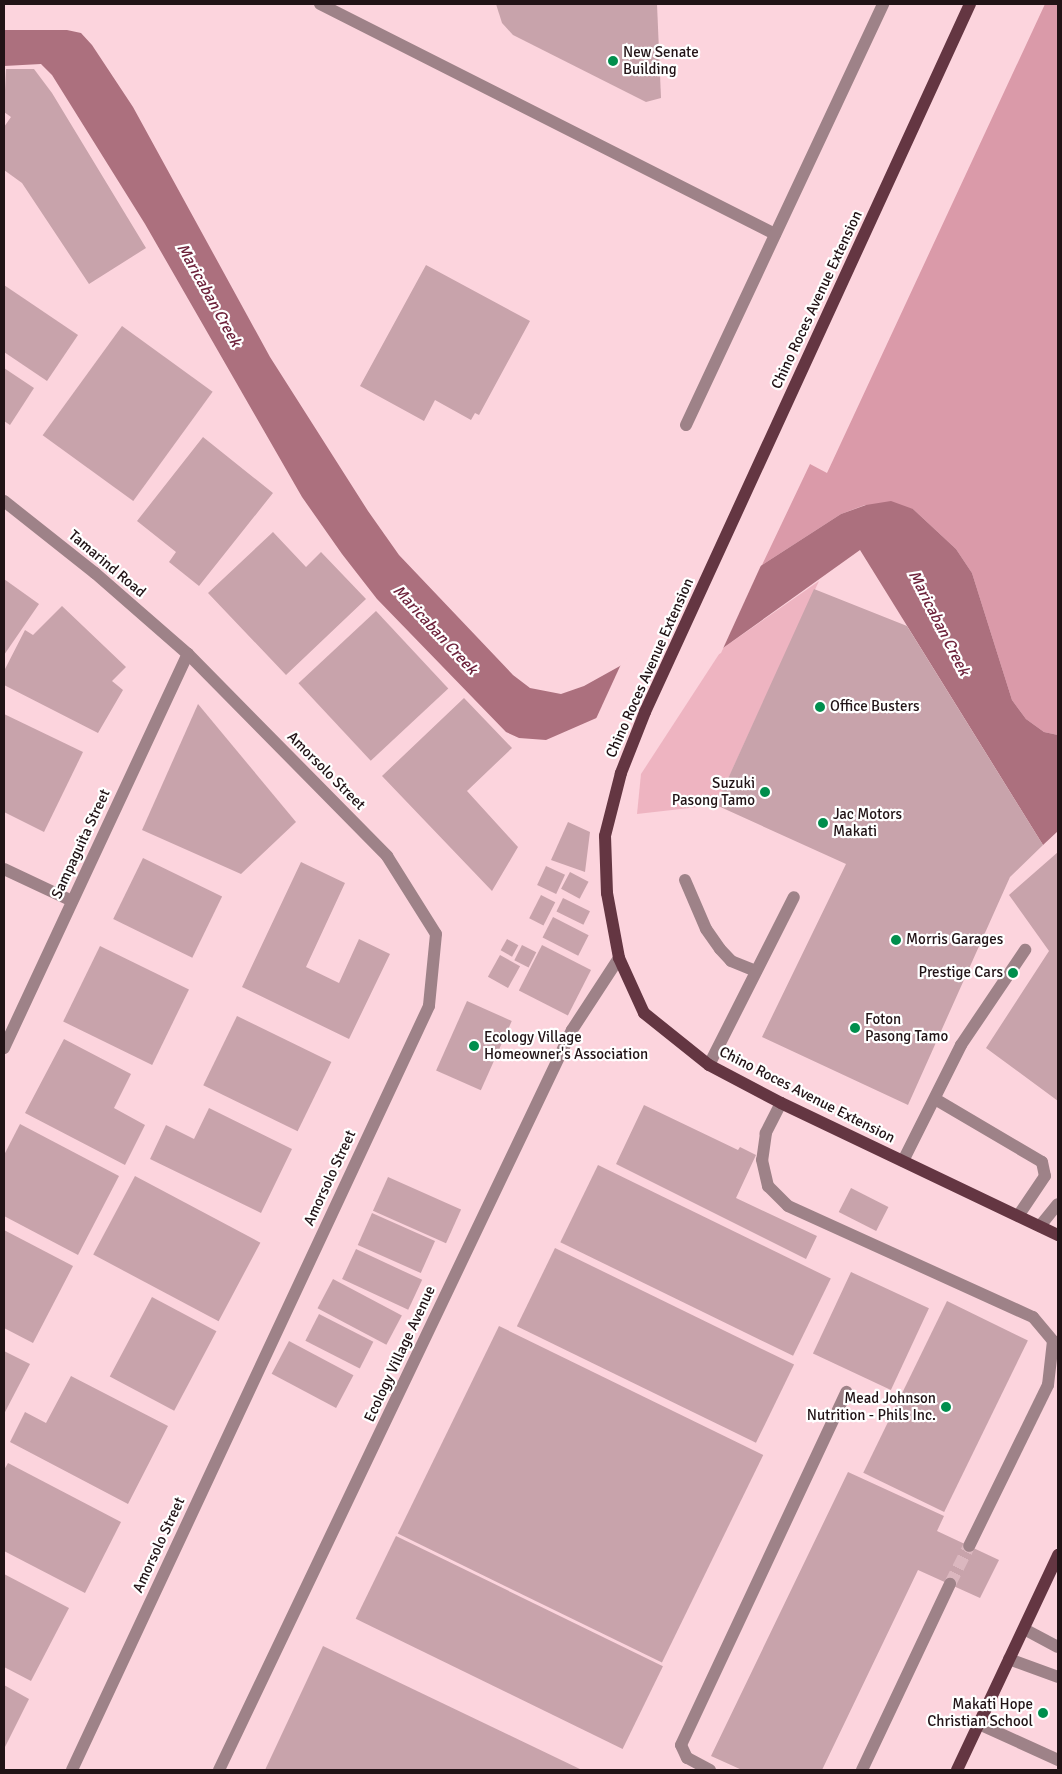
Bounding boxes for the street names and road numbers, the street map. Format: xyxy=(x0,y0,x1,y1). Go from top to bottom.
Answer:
street label: Chino Roces Avenue Extension xyxy=(768,208,866,392)
street label: Tamarind Road xyxy=(65,527,149,601)
street label: Chino Roces Avenue Extension xyxy=(602,575,698,761)
street label: Amorsolo Street xyxy=(283,728,369,814)
street label: Sampaguita Street xyxy=(48,786,114,902)
street label: Chino Roces Avenue Extension xyxy=(716,1043,898,1147)
street label: Amorsolo Street xyxy=(300,1127,360,1229)
street label: Ecology Village Avenue xyxy=(361,1283,439,1425)
street label: Amorsolo Street xyxy=(129,1494,189,1596)

